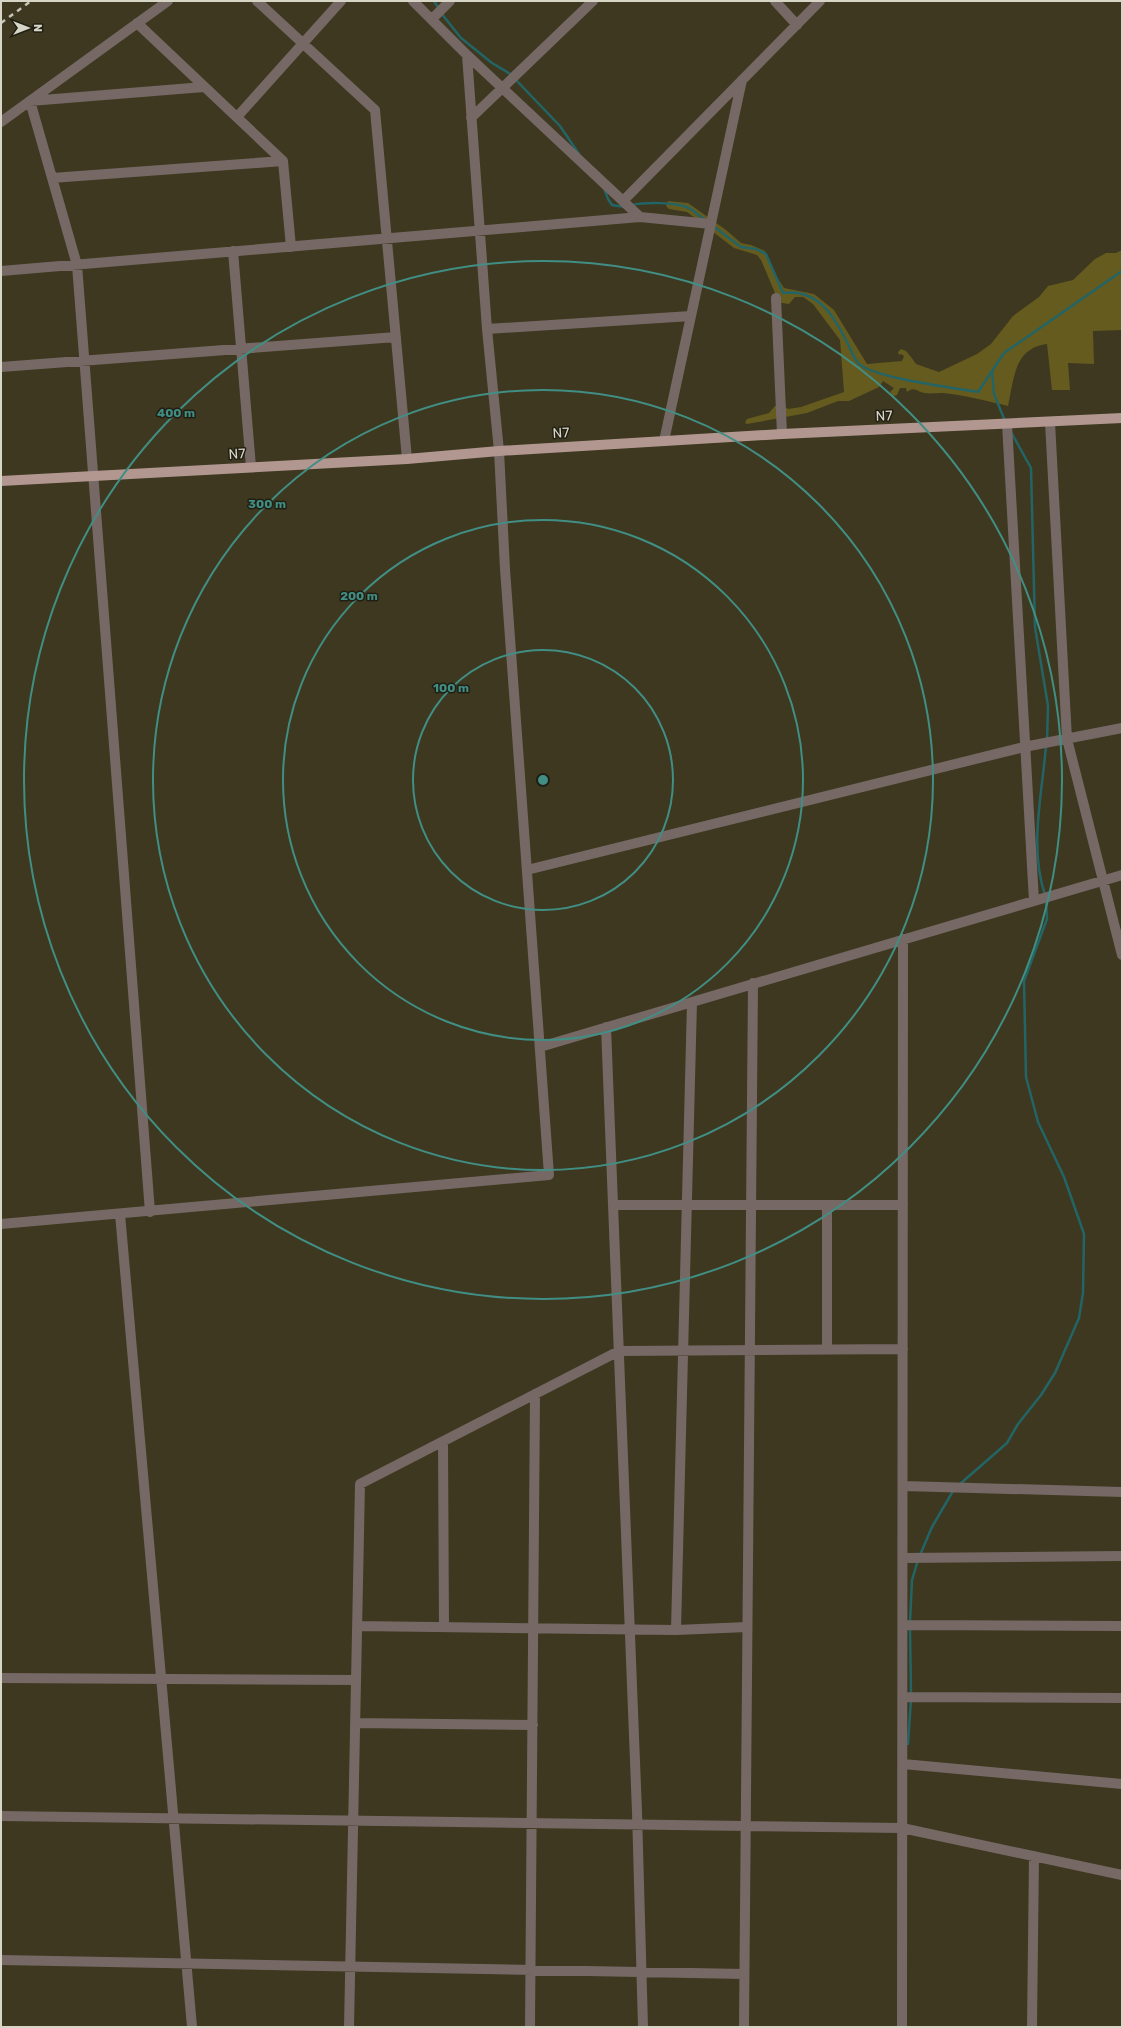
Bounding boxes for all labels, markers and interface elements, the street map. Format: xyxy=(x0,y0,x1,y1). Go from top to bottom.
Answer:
north arrow xyxy=(8,8,48,48)
text: N xyxy=(31,24,44,32)
text: 400 m xyxy=(157,406,195,420)
street label: N7 xyxy=(875,407,893,425)
street label: N7 xyxy=(552,424,570,442)
street label: N7 xyxy=(228,445,246,463)
text: 300 m xyxy=(248,497,286,511)
text: 200 m xyxy=(340,589,378,603)
text: 100 m xyxy=(433,681,469,695)
centre of rings xyxy=(536,773,550,787)

